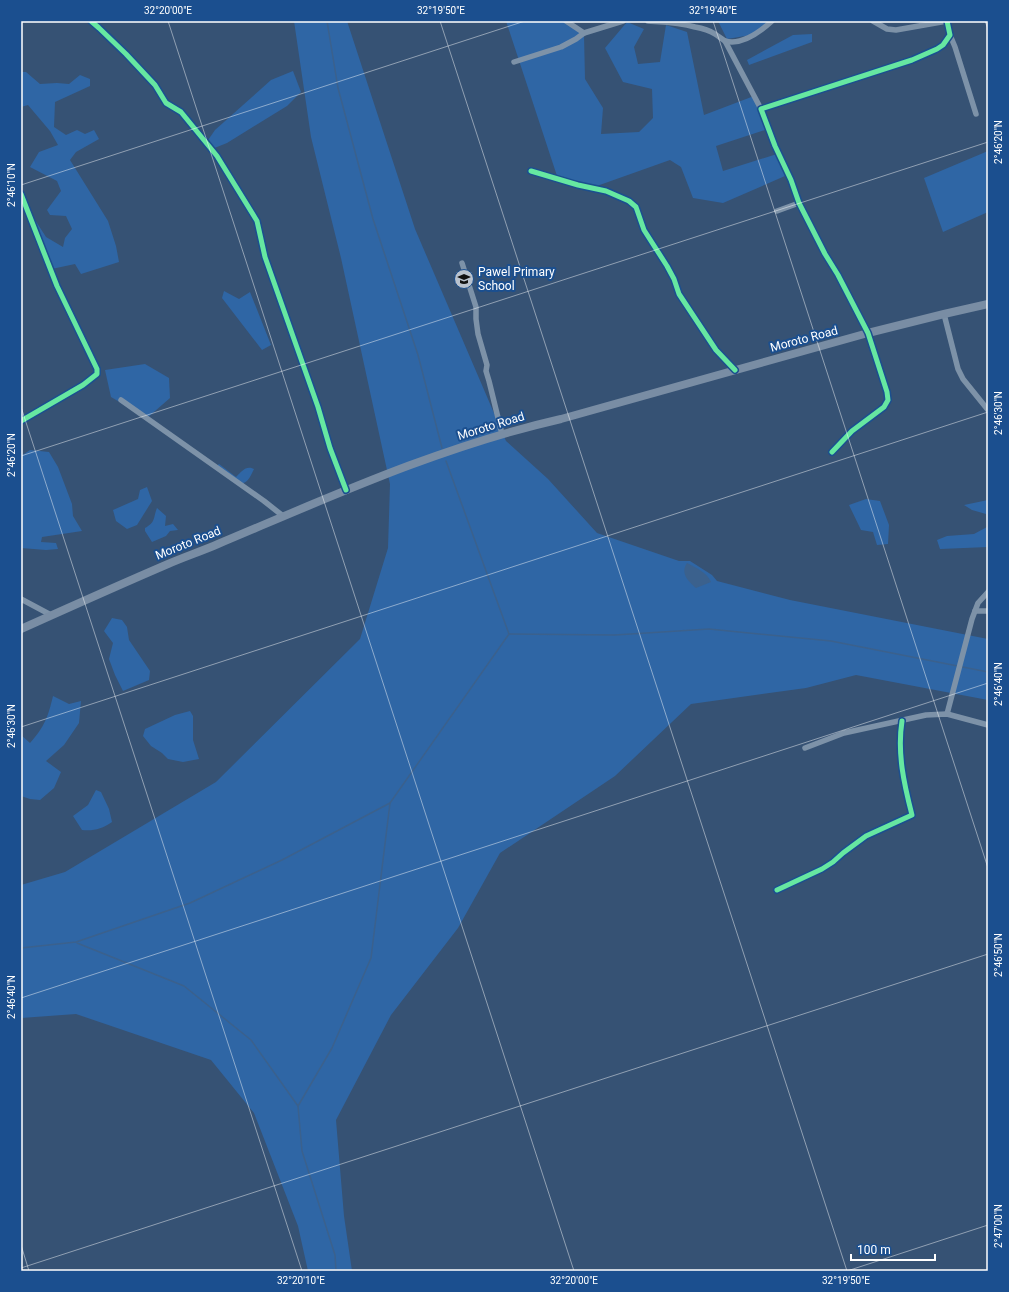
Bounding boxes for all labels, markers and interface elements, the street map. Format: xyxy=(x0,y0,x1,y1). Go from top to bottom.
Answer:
text: 32°20'00"E xyxy=(144,5,192,16)
text: 32°19'50"E xyxy=(417,5,465,16)
text: 32°19'40"E xyxy=(689,5,737,16)
text: 2°46'20"N xyxy=(993,120,1004,164)
text: 2°46'10"N xyxy=(6,163,17,207)
place label: Pawel Primary School xyxy=(478,265,555,293)
school or university icon: Pawel Primary School xyxy=(453,268,475,290)
street label: Moroto Road xyxy=(769,323,839,355)
text: 2°46'30"N xyxy=(993,391,1004,435)
street label: Moroto Road xyxy=(456,409,526,443)
text: 2°46'20"N xyxy=(6,433,17,477)
street label: Moroto Road xyxy=(153,524,223,562)
text: 2°46'40"N xyxy=(993,662,1004,706)
text: 2°46'30"N xyxy=(6,704,17,748)
text: 2°46'50"N xyxy=(993,933,1004,977)
text: 2°46'40"N xyxy=(6,975,17,1019)
text: 2°47'00"N xyxy=(993,1204,1004,1248)
scale bar xyxy=(851,1236,935,1262)
text: 100 m xyxy=(857,1243,891,1257)
text: 32°20'10"E xyxy=(277,1275,325,1286)
text: 32°20'00"E xyxy=(550,1275,598,1286)
text: 32°19'50"E xyxy=(822,1275,870,1286)

